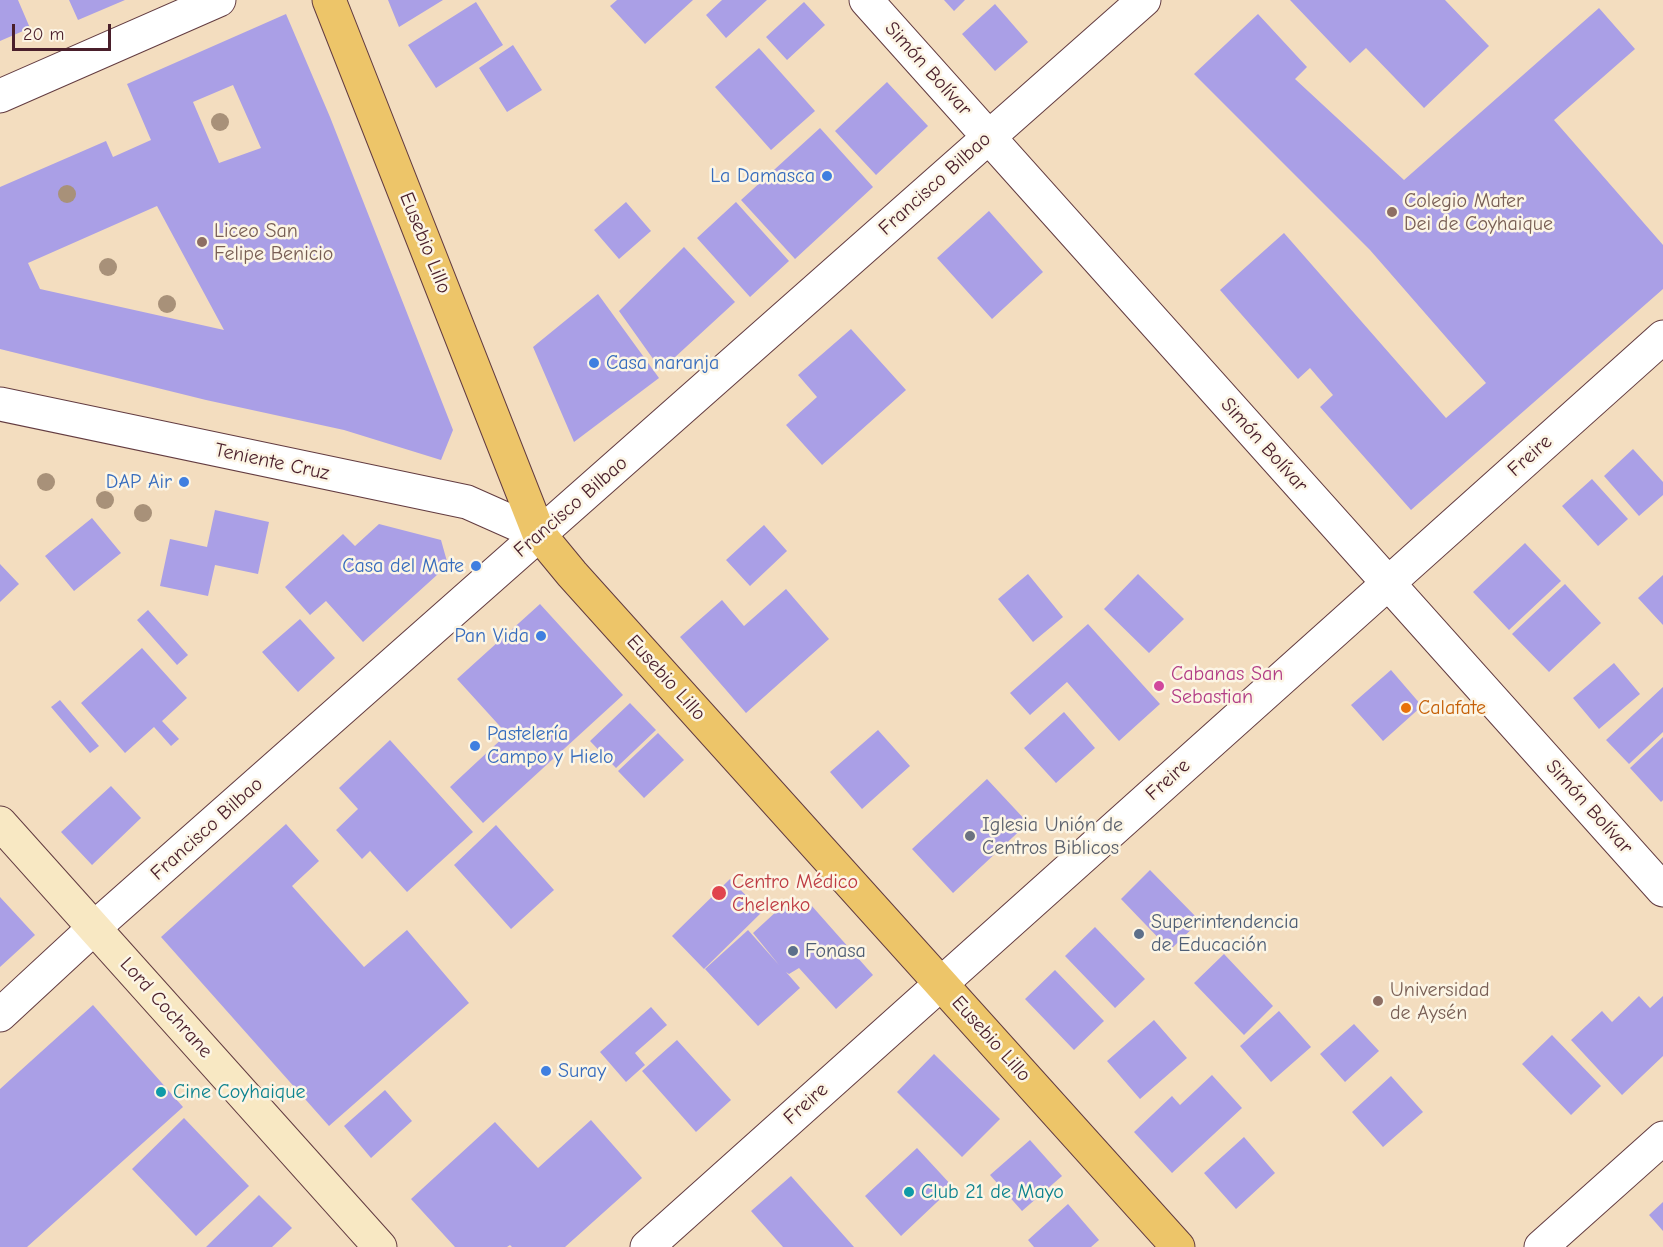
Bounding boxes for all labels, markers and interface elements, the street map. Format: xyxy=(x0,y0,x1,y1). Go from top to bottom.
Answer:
scale bar xyxy=(15,12,114,50)
street label: Simón Bolívar xyxy=(879,17,977,121)
text: 20 m xyxy=(23,24,64,45)
street label: Francisco Bilbao xyxy=(874,127,996,241)
place label: La Damasca xyxy=(710,164,815,188)
marker: La Damasca xyxy=(820,169,834,183)
street label: Eusebio Lillo xyxy=(394,189,456,297)
place label: Colegio Mater Dei de Coyhaique xyxy=(1404,189,1553,236)
marker: Colegio Mater Dei de Coyhaique xyxy=(1385,205,1399,219)
place label: Liceo San Felipe Benicio xyxy=(214,219,333,266)
marker: Liceo San Felipe Benicio xyxy=(195,235,209,249)
place label: Casa naranja xyxy=(606,351,719,375)
marker: Casa naranja xyxy=(587,356,601,370)
street label: Simón Bolívar xyxy=(1215,393,1313,497)
street label: Freire xyxy=(1503,430,1557,482)
street label: Teniente Cruz xyxy=(213,438,331,486)
street label: Francisco Bilbao xyxy=(509,451,633,563)
place label: DAP Air xyxy=(106,470,172,494)
marker: DAP Air xyxy=(177,475,191,489)
place label: Casa del Mate xyxy=(342,554,464,578)
marker: Casa del Mate xyxy=(469,559,483,573)
place label: Pan Vida xyxy=(454,624,529,648)
marker: Pan Vida xyxy=(534,629,548,643)
street label: Eusebio Lillo xyxy=(621,630,711,726)
place label: Cabanas San Sebastian xyxy=(1171,662,1283,709)
marker: Cabanas San Sebastian xyxy=(1152,679,1166,693)
place label: Calafate xyxy=(1418,696,1486,720)
marker: Calafate xyxy=(1399,701,1413,715)
place label: Pastelería Campo y Hielo xyxy=(487,722,614,769)
marker: Pastelería Campo y Hielo xyxy=(468,739,482,753)
street label: Freire xyxy=(1141,754,1195,806)
street label: Simón Bolívar xyxy=(1540,755,1638,859)
street label: Francisco Bilbao xyxy=(146,772,268,886)
place label: Iglesia Unión de Centros Biblicos xyxy=(982,813,1123,860)
marker: Iglesia Unión de Centros Biblicos xyxy=(963,829,977,843)
place label: Centro Médico Chelenko xyxy=(732,870,858,917)
marker: Centro Médico Chelenko xyxy=(710,884,728,902)
place label: Superintendencia de Educación xyxy=(1151,910,1299,957)
marker: Superintendencia de Educación xyxy=(1132,927,1146,941)
place label: Fonasa xyxy=(805,939,866,963)
marker: Fonasa xyxy=(786,944,800,958)
street label: Lord Cochrane xyxy=(115,953,217,1063)
place label: Universidad de Aysén xyxy=(1390,978,1490,1025)
street label: Eusebio Lillo xyxy=(946,991,1036,1087)
marker: Universidad de Aysén xyxy=(1371,994,1385,1008)
place label: Suray xyxy=(558,1059,606,1083)
marker: Suray xyxy=(539,1064,553,1078)
street label: Freire xyxy=(779,1078,833,1130)
place label: Cine Coyhaique xyxy=(173,1080,305,1104)
marker: Cine Coyhaique xyxy=(154,1085,168,1099)
place label: Club 21 de Mayo xyxy=(921,1180,1064,1204)
marker: Club 21 de Mayo xyxy=(902,1185,916,1199)

